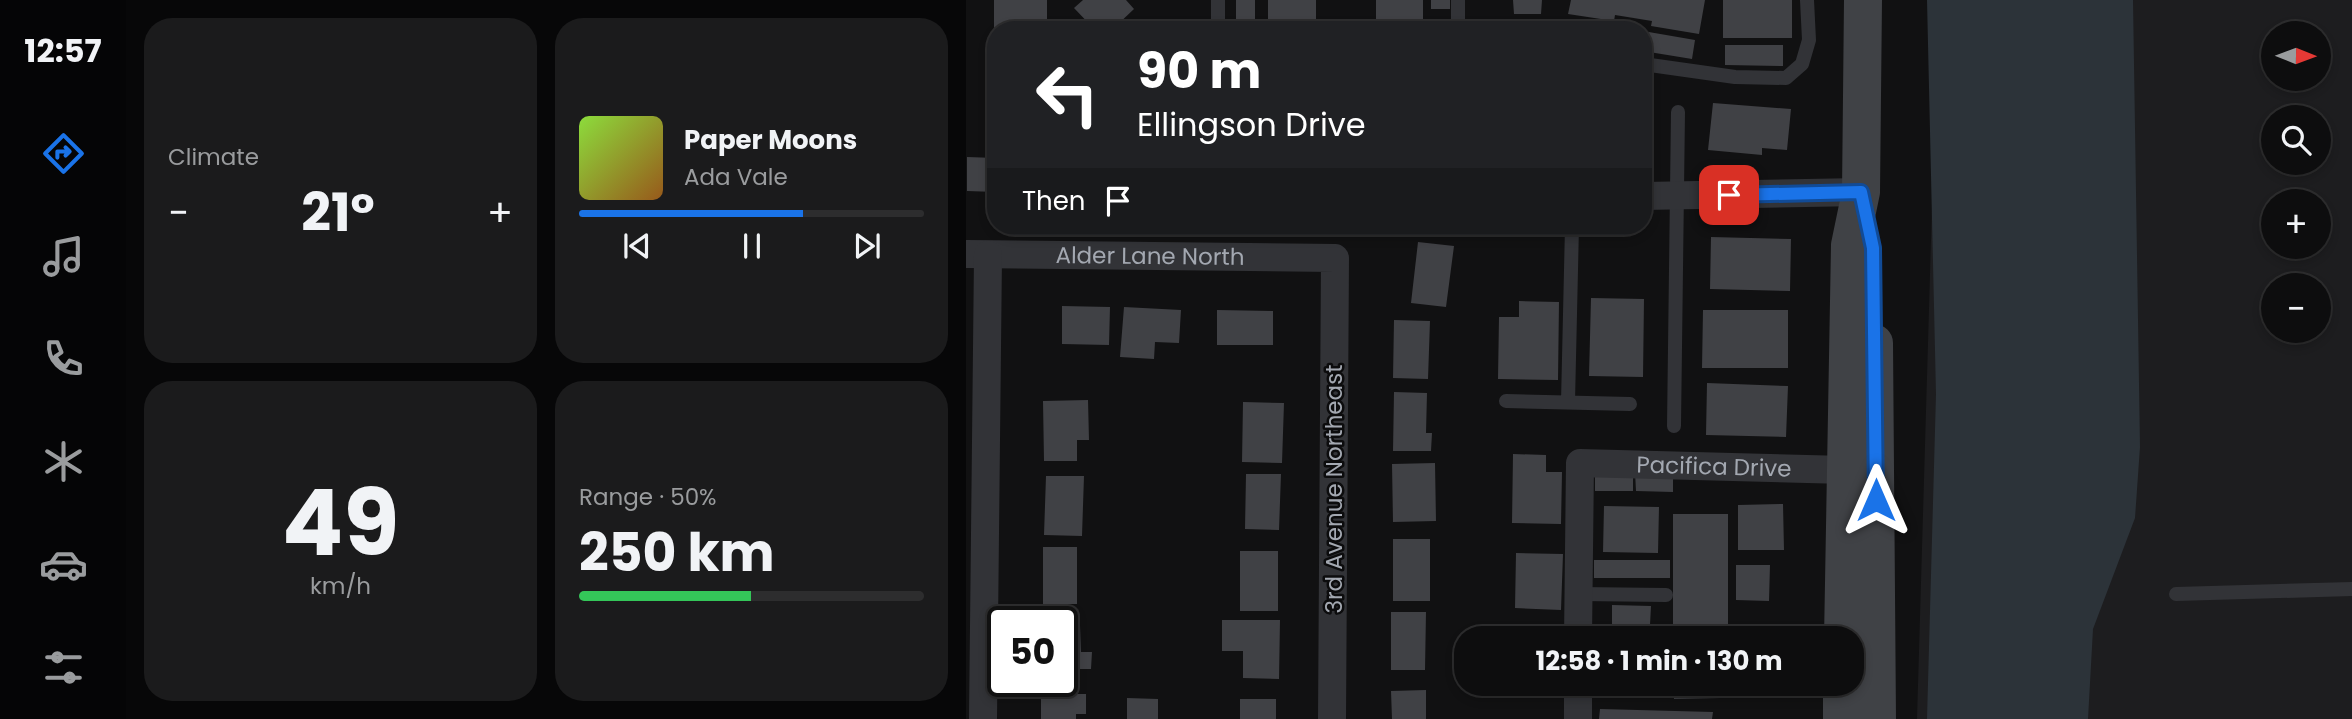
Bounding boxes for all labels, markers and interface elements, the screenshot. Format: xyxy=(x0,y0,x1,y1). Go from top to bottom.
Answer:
north arrow xyxy=(2261,21,2331,91)
map controls xyxy=(2261,21,2331,343)
text: 12:57 xyxy=(24,28,102,73)
text: 90 m xyxy=(1137,37,1261,105)
icon: left xyxy=(1022,49,1113,140)
text: Ellingson Drive xyxy=(1137,102,1366,147)
button: search xyxy=(2261,105,2331,175)
text: Paper Moons xyxy=(684,122,857,158)
icon: directions xyxy=(39,129,88,178)
text: Climate xyxy=(168,141,259,173)
text: Ada Vale xyxy=(684,161,788,193)
pin xyxy=(1699,165,1759,225)
text: 21° xyxy=(301,176,375,249)
icon: arrive xyxy=(1710,176,1748,214)
icon: arrive xyxy=(1099,182,1137,220)
text: Then xyxy=(1022,183,1085,219)
text: − xyxy=(168,186,189,239)
text: + xyxy=(487,186,513,239)
button: + xyxy=(2261,189,2331,259)
icon: previous xyxy=(618,227,656,265)
icon: pause xyxy=(733,227,771,265)
icon: next xyxy=(848,227,886,265)
icon: music xyxy=(39,232,88,281)
street label: Alder Lane North xyxy=(1055,239,1245,273)
button: − xyxy=(2261,273,2331,343)
icon: phone xyxy=(39,334,88,383)
street label: 3rd Avenue Northeast xyxy=(1318,364,1350,614)
icon: climate xyxy=(39,437,88,486)
street label: Pacifica Drive xyxy=(1636,448,1792,485)
text: 49 xyxy=(282,459,399,587)
position arrow xyxy=(1839,463,1913,537)
text: Range · 50% xyxy=(579,481,717,513)
text: 250 km xyxy=(579,516,775,589)
icon: car xyxy=(39,540,88,589)
text: km/h xyxy=(310,570,371,602)
speed limit sign: 50 xyxy=(987,606,1078,697)
icon: filters xyxy=(39,643,88,692)
text: 12:58 · 1 min · 130 m xyxy=(1536,643,1782,679)

